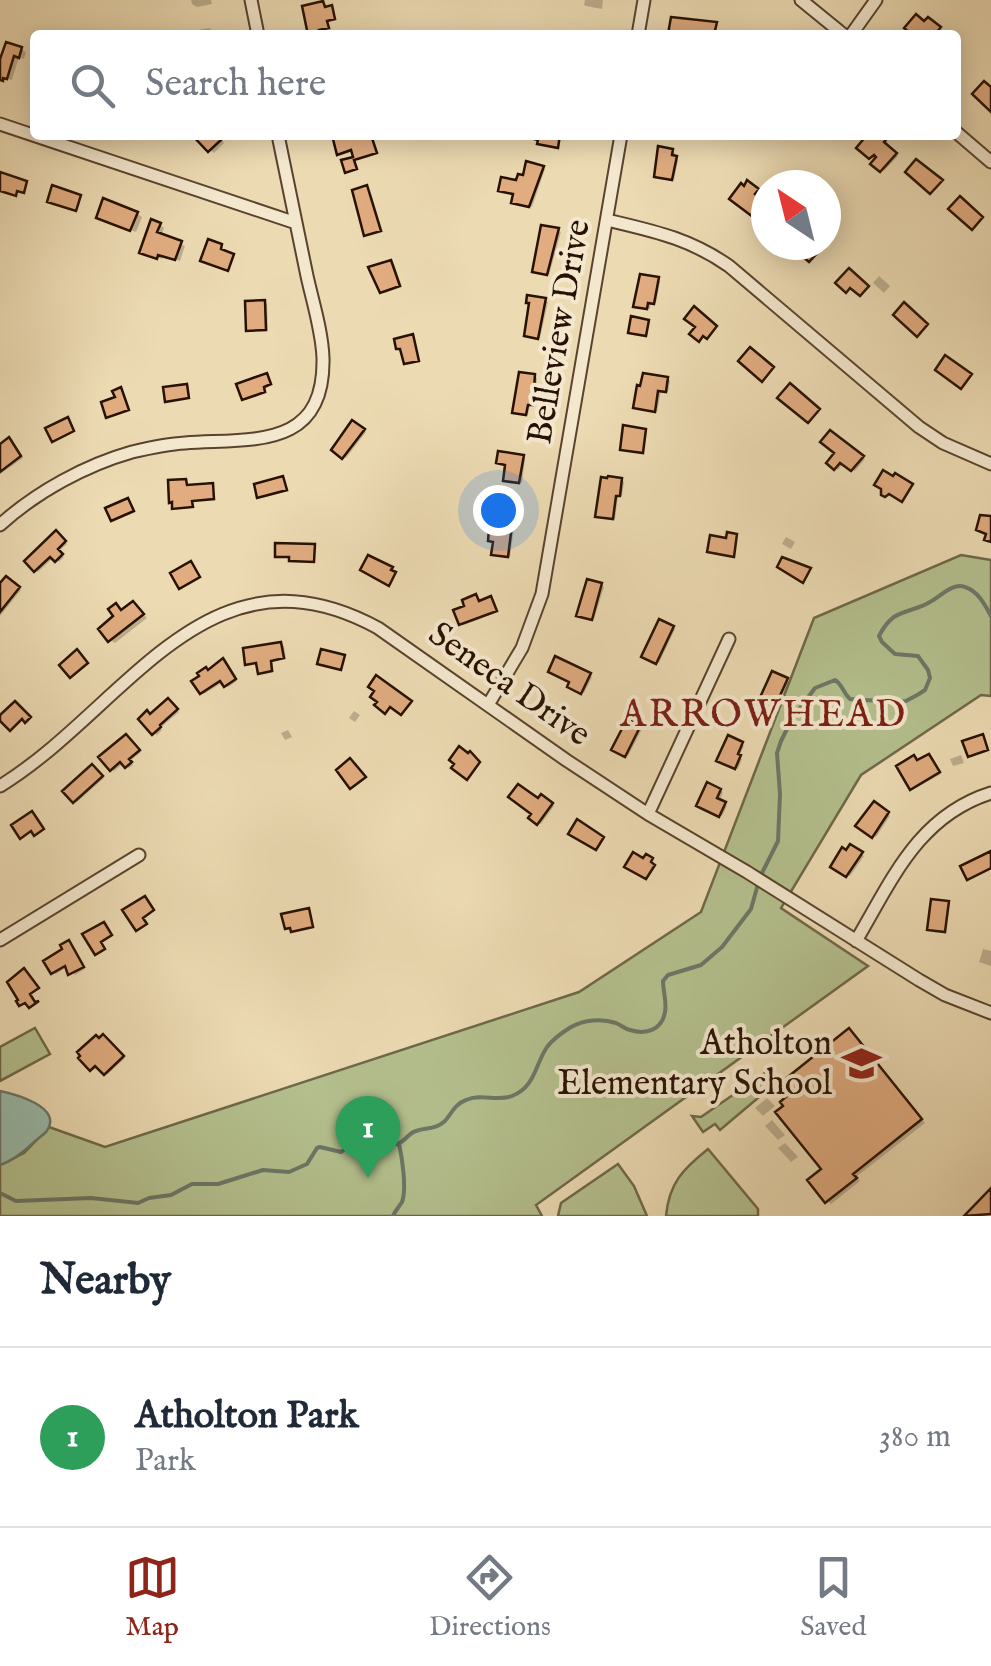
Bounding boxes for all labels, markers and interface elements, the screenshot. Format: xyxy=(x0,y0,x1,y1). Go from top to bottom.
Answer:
search box xyxy=(30,30,961,140)
icon: search xyxy=(65,58,120,113)
text: Search here xyxy=(145,61,326,109)
north arrow xyxy=(751,170,841,260)
street label: Belleview Drive xyxy=(518,216,602,448)
your location xyxy=(473,485,524,536)
street label: Seneca Drive xyxy=(419,613,599,757)
district label: ARROWHEAD xyxy=(619,692,908,740)
place label: Atholton Elementary School xyxy=(557,1022,832,1107)
school or university icon: Atholton Elementary School xyxy=(841,1043,883,1085)
pin: 1 xyxy=(336,1096,400,1178)
text: Nearby xyxy=(40,1255,171,1308)
text: Atholton Park xyxy=(135,1393,359,1441)
text: 1 xyxy=(67,1417,78,1458)
text: 380 m xyxy=(879,1417,951,1458)
text: Park xyxy=(135,1441,196,1482)
tab: Map xyxy=(125,1550,180,1645)
tab: Directions xyxy=(429,1550,551,1645)
tab: Saved xyxy=(800,1550,866,1645)

